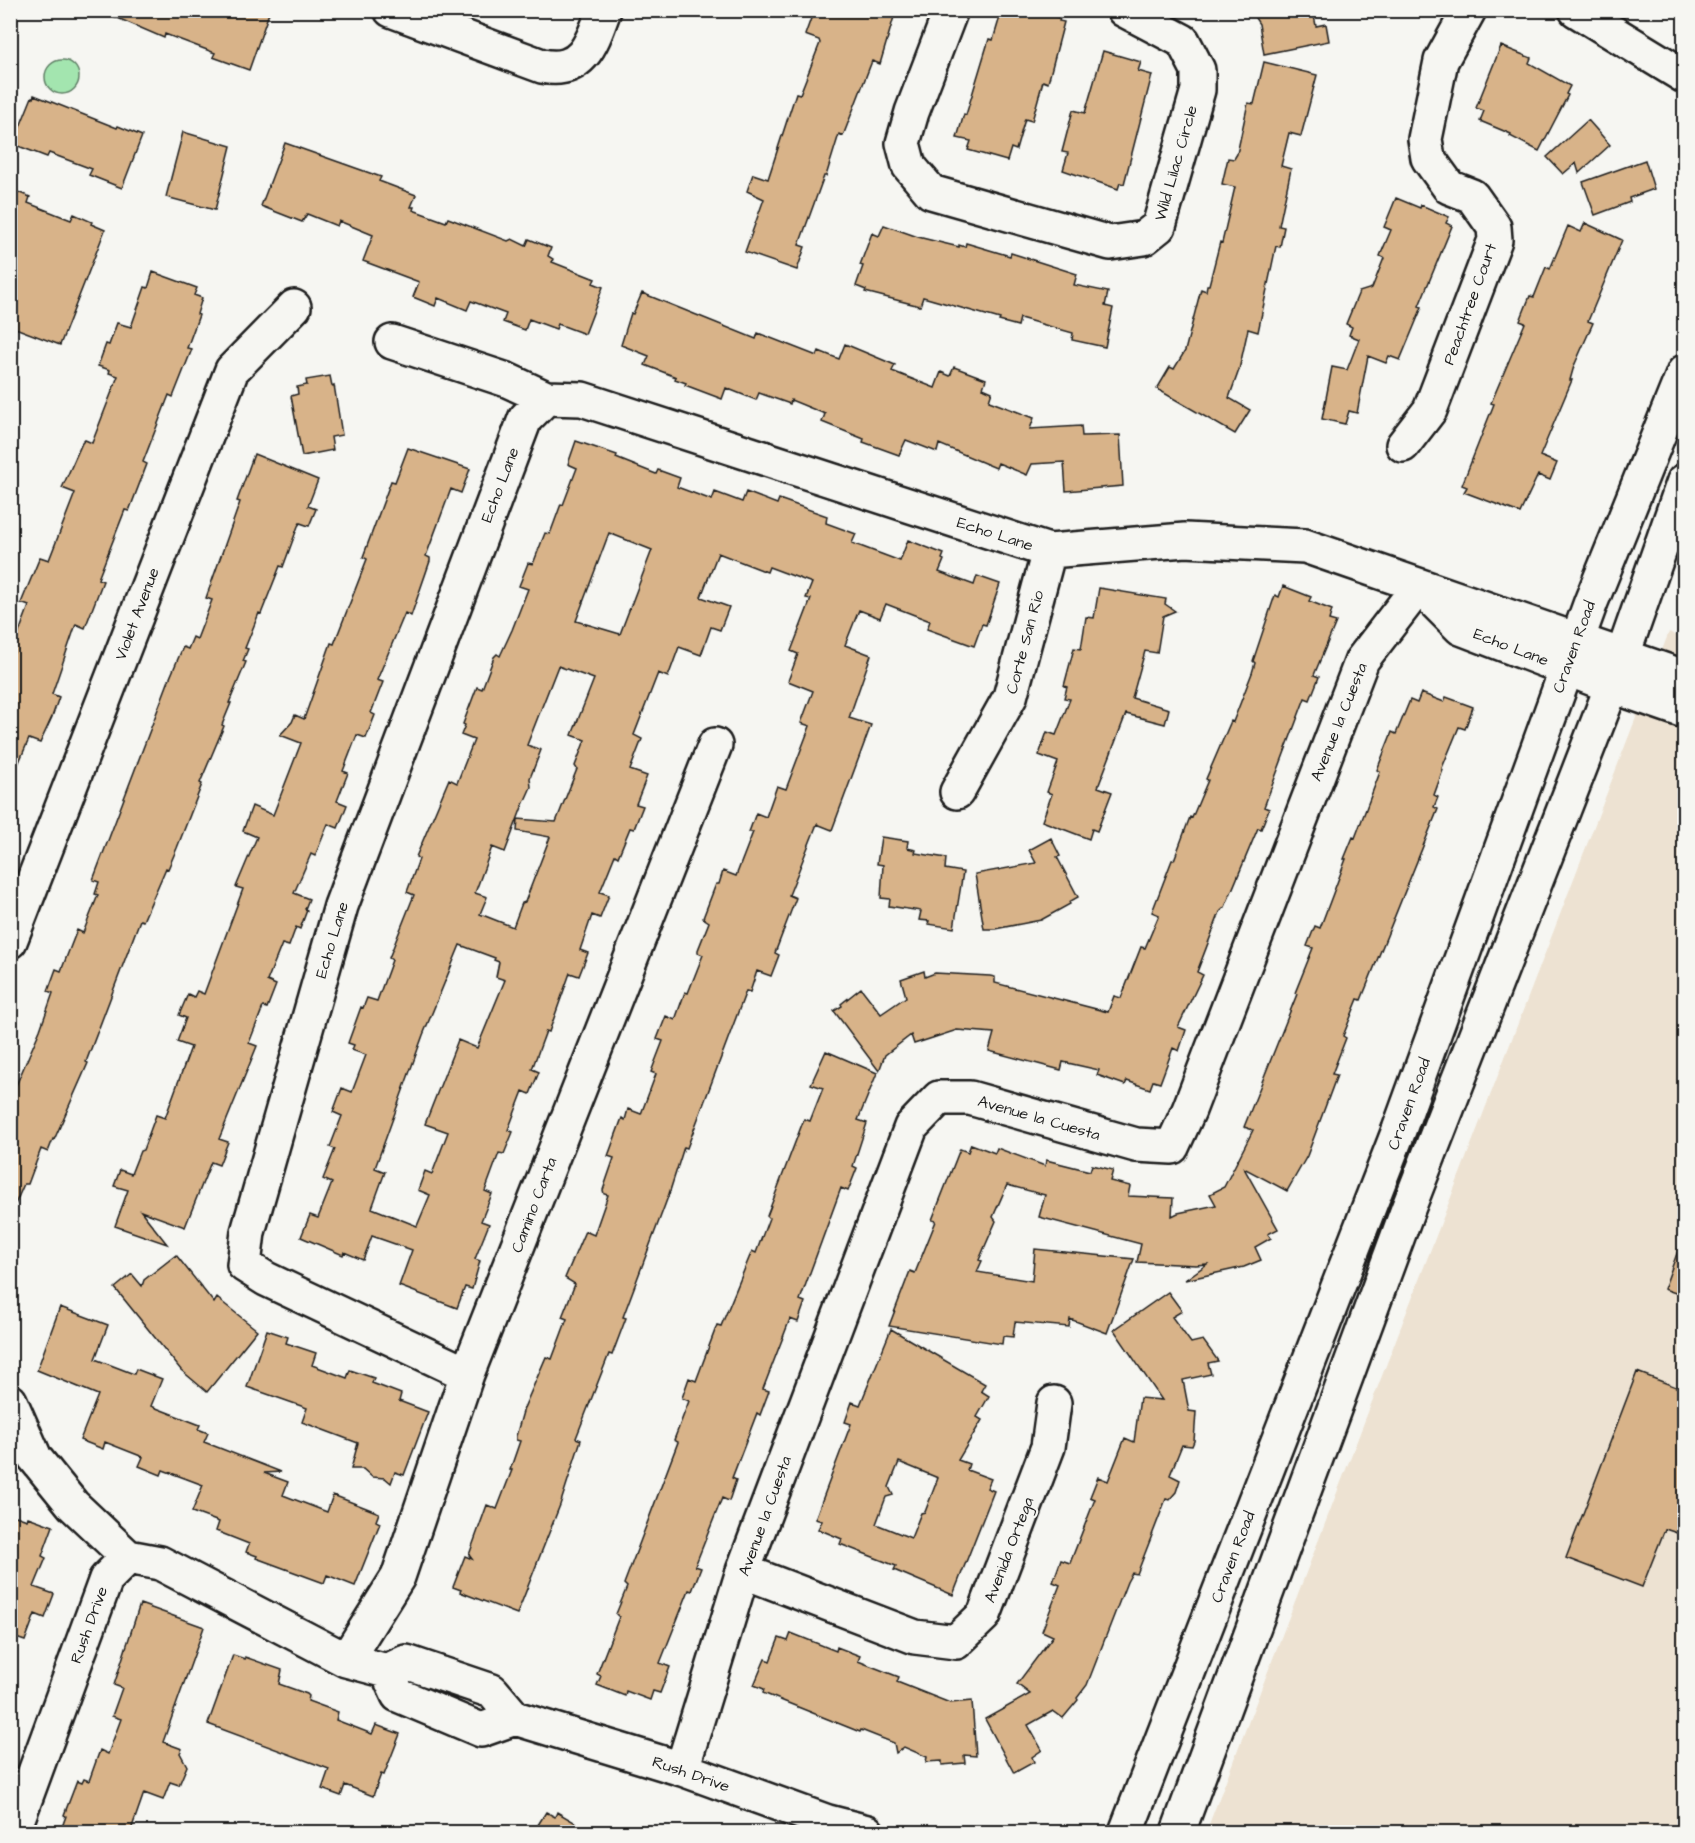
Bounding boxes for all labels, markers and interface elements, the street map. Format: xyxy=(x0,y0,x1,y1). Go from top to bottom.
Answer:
street label: Wild Lilac Circle xyxy=(1149,102,1203,223)
street label: Peachtree Court xyxy=(1438,240,1502,368)
street label: Echo Lane xyxy=(476,444,525,526)
street label: Echo Lane xyxy=(954,511,1036,557)
street label: Violet Avenue xyxy=(109,564,165,663)
street label: Corte San Rio xyxy=(1001,588,1049,696)
street label: Craven Road xyxy=(1547,598,1601,696)
street label: Echo Lane xyxy=(1470,623,1552,672)
street label: Avenue la Cuesta xyxy=(1305,659,1373,785)
street label: Echo Lane xyxy=(310,899,354,981)
street label: Craven Road xyxy=(1382,1055,1436,1153)
street label: Avenue la Cuesta xyxy=(975,1090,1103,1146)
street label: Camino Carta xyxy=(506,1154,562,1256)
street label: Avenue la Cuesta xyxy=(733,1453,797,1579)
street label: Avenida Ortega xyxy=(979,1494,1040,1606)
street label: Craven Road xyxy=(1205,1508,1261,1606)
street label: Rush Drive xyxy=(65,1583,113,1667)
street label: Rush Drive xyxy=(649,1751,733,1798)

